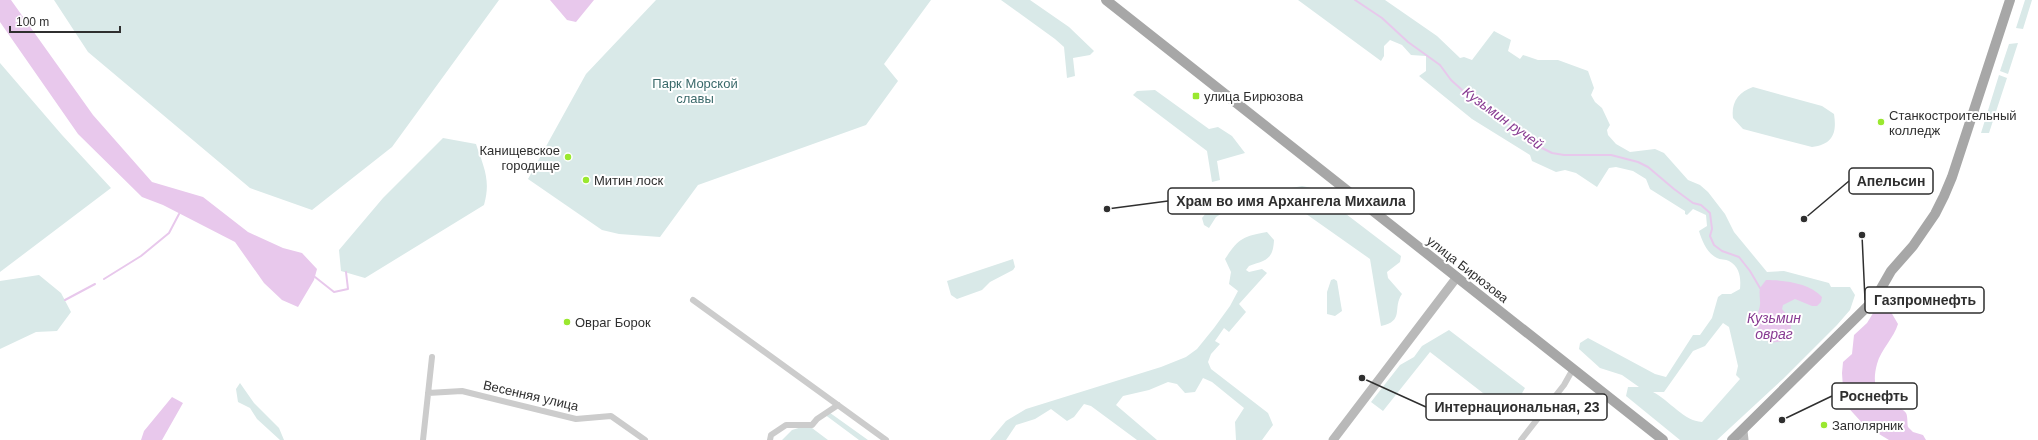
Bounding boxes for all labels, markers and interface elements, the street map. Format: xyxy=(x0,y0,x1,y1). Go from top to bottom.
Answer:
scale bar xyxy=(10,8,120,34)
text: 100 m xyxy=(16,15,49,29)
park label: Парк Морской славы xyxy=(652,76,738,106)
water label: Кузьмин ручей xyxy=(1460,84,1546,153)
place label: улица Бирюзова xyxy=(1204,89,1304,104)
marker: улица Бирюзова xyxy=(1191,91,1201,101)
place label: Станкостроительный колледж xyxy=(1889,108,2017,138)
marker: Станкостроительный колледж xyxy=(1876,117,1886,127)
place label: Канищевское городище xyxy=(479,143,560,173)
marker: Канищевское городище xyxy=(563,152,573,162)
callout: Апельсин xyxy=(1849,168,1933,194)
place label: Митин лоск xyxy=(594,173,664,188)
text: Апельсин xyxy=(1857,173,1925,189)
marker: Митин лоск xyxy=(581,175,591,185)
callout: Храм во имя Архангела Михаила xyxy=(1168,188,1414,214)
text: Храм во имя Архангела Михаила xyxy=(1176,193,1406,209)
street label: улица Бирюзова xyxy=(1424,233,1512,306)
callout: Газпромнефть xyxy=(1865,287,1984,313)
text: Газпромнефть xyxy=(1874,292,1976,308)
water label: Кузьмин овраг xyxy=(1747,310,1801,342)
place label: Овраг Борок xyxy=(575,315,651,330)
marker: Овраг Борок xyxy=(562,317,572,327)
street label: Весенняя улица xyxy=(482,377,581,414)
callout: Роснефть xyxy=(1832,383,1917,409)
text: Роснефть xyxy=(1840,388,1909,404)
callout: Интернациональная, 23 xyxy=(1426,394,1607,420)
text: Интернациональная, 23 xyxy=(1434,399,1600,415)
place label: Заполярник xyxy=(1832,418,1903,433)
marker: Заполярник xyxy=(1819,420,1829,430)

